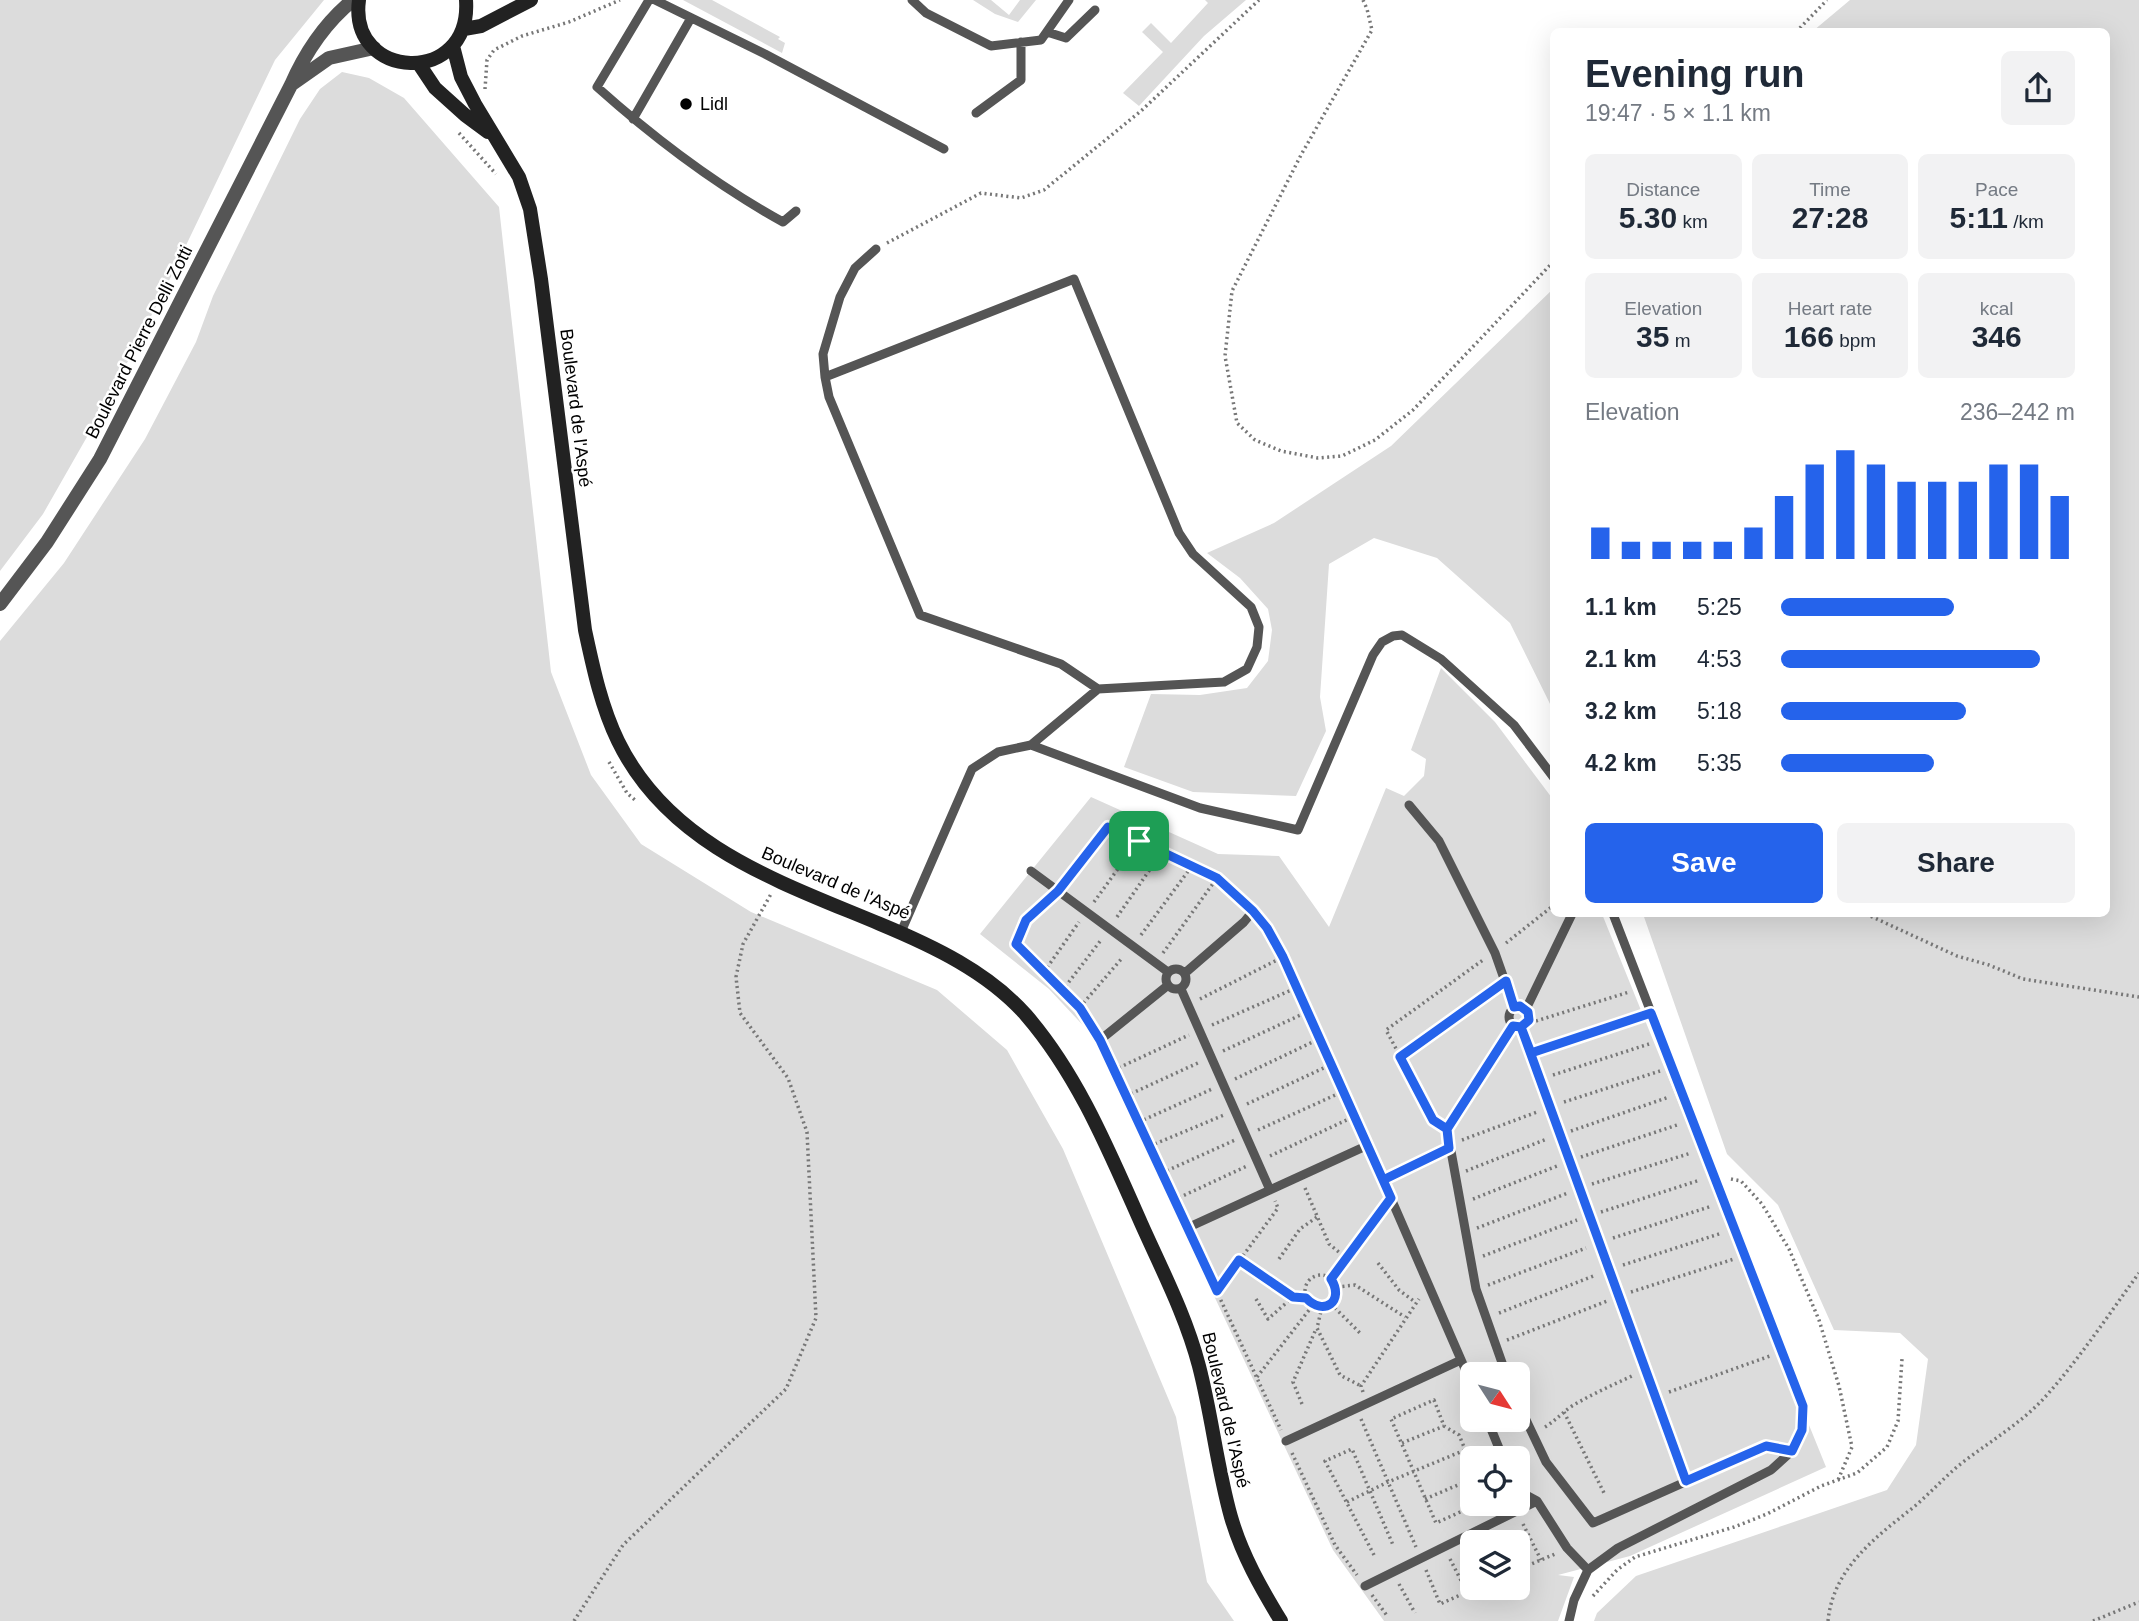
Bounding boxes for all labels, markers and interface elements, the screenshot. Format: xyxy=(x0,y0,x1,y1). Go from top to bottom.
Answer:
button: share xyxy=(2001,51,2075,125)
text: Evening run xyxy=(1585,53,1805,95)
place label: Lidl xyxy=(700,94,728,114)
marker: Lidl xyxy=(678,96,694,112)
text: 19:47 · 5 × 1.1 km xyxy=(1585,100,1771,126)
text: Distance xyxy=(1626,179,1700,200)
text: Time xyxy=(1809,179,1851,200)
text: Pace xyxy=(1975,179,2018,200)
text: 5.30 xyxy=(1619,201,1677,234)
text: 27:28 xyxy=(1792,201,1868,234)
text: 5:11 xyxy=(1950,201,2008,234)
text: km xyxy=(1677,211,1708,232)
text: /km xyxy=(2008,211,2044,232)
street label: Boulevard Pierre Delli Zotti xyxy=(81,242,197,442)
text: Elevation xyxy=(1624,298,1702,319)
text: Heart rate xyxy=(1788,298,1872,319)
text: kcal xyxy=(1980,298,2014,319)
text: 35 xyxy=(1636,320,1669,353)
text: 166 xyxy=(1784,320,1834,353)
text: 346 xyxy=(1972,320,2022,353)
street label: Boulevard de l'Aspé xyxy=(556,328,596,488)
text: m xyxy=(1669,330,1691,351)
text: bpm xyxy=(1834,330,1876,351)
text: Elevation xyxy=(1585,399,1680,425)
text: 236–242 m xyxy=(1960,399,2075,425)
text: 1.1 km xyxy=(1585,594,1657,620)
text: 5:25 xyxy=(1697,594,1742,620)
text: 2.1 km xyxy=(1585,646,1657,672)
text: 4:53 xyxy=(1697,646,1742,672)
text: 3.2 km xyxy=(1585,698,1657,724)
text: 5:18 xyxy=(1697,698,1742,724)
text: 4.2 km xyxy=(1585,750,1657,776)
text: 5:35 xyxy=(1697,750,1742,776)
pin xyxy=(1109,811,1169,871)
icon: arrive xyxy=(1120,822,1158,860)
button: Save xyxy=(1585,823,1823,903)
button: Share xyxy=(1837,823,2075,903)
street label: Boulevard de l'Aspé xyxy=(759,843,913,923)
street label: Boulevard de l'Aspé xyxy=(1198,1330,1254,1490)
north arrow xyxy=(1460,1362,1530,1432)
map controls xyxy=(1460,1362,1530,1600)
button: locate xyxy=(1460,1446,1530,1516)
button: layers xyxy=(1460,1530,1530,1600)

